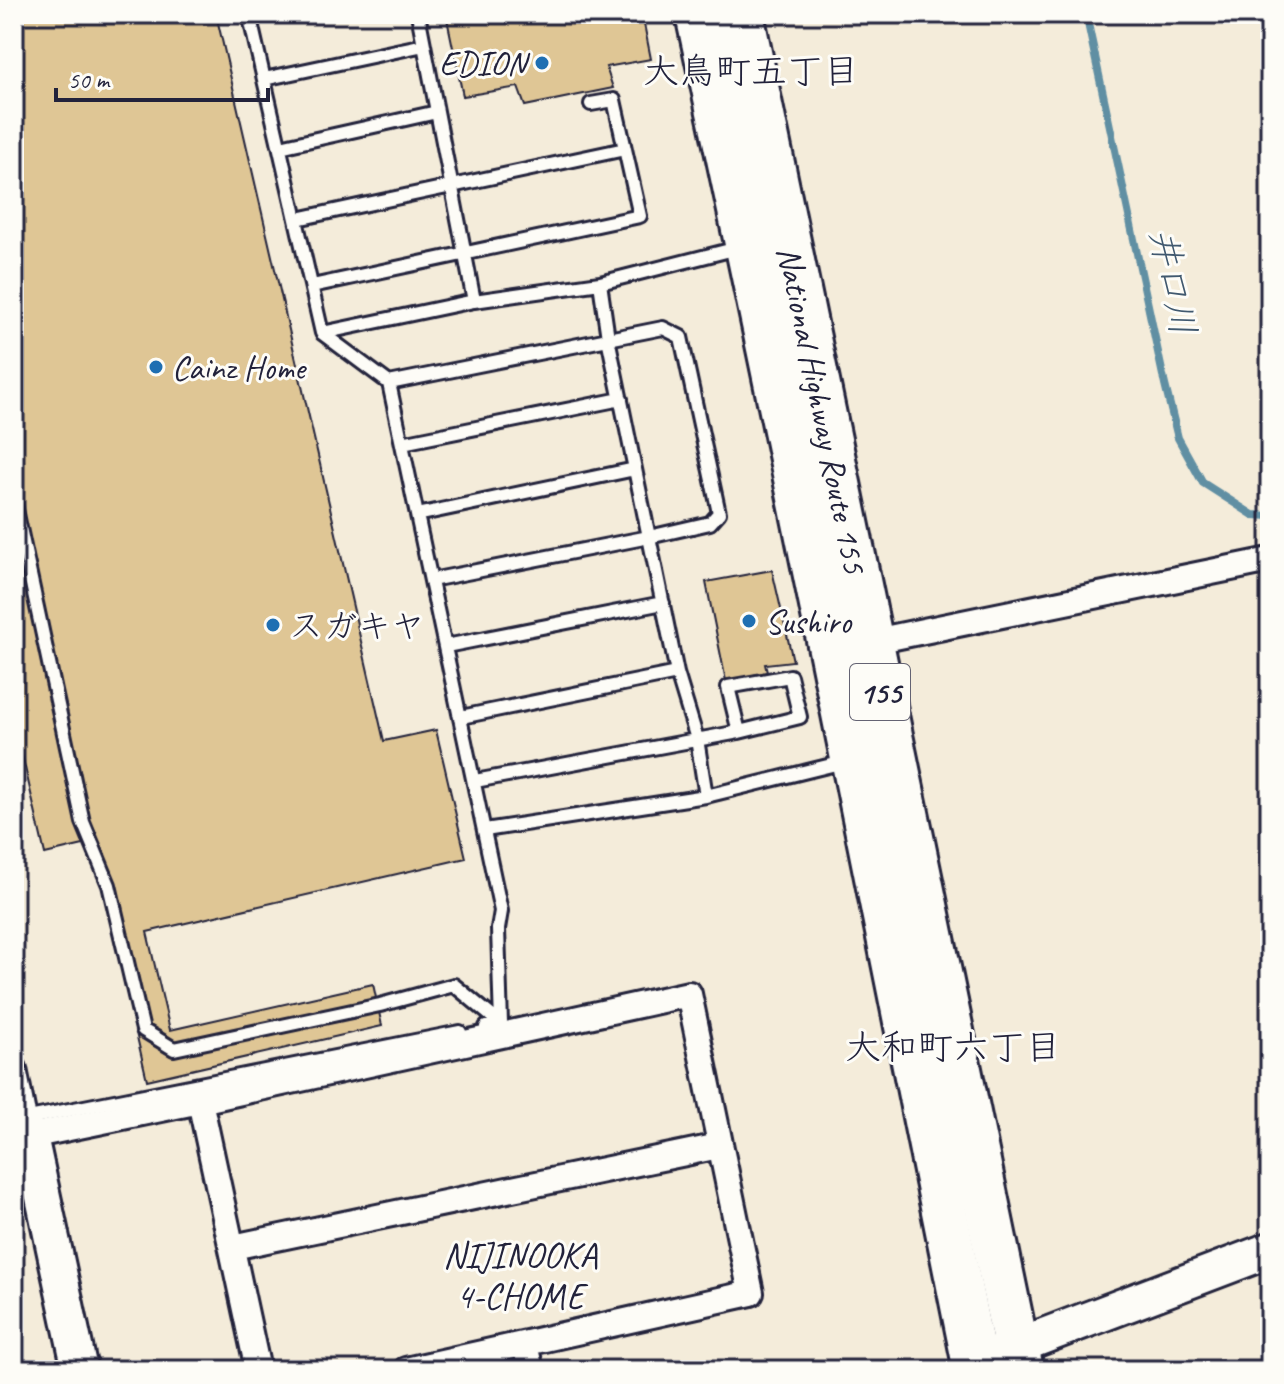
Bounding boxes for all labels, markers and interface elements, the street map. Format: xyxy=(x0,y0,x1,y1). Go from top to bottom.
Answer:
place label: EDION xyxy=(439,42,531,85)
district label: 大鳥町五丁目 xyxy=(643,48,859,94)
scale bar xyxy=(56,52,268,102)
marker: EDION xyxy=(533,54,551,72)
text: 50 m xyxy=(68,65,111,95)
water label: 井口川 xyxy=(1139,224,1207,340)
street label: National Highway Route 155 xyxy=(768,243,878,578)
place label: Cainz Home xyxy=(172,346,308,389)
marker: Cainz Home xyxy=(147,358,165,376)
place label: Sushiro xyxy=(765,600,853,643)
place label: スガキヤ xyxy=(289,604,425,647)
marker: Sushiro xyxy=(740,612,758,630)
marker: スガキヤ xyxy=(264,616,282,634)
road number: 155 xyxy=(850,664,910,720)
district label: 大和町六丁目 xyxy=(845,1024,1061,1070)
district label: NIJINOOKA 4-CHOME xyxy=(443,1232,598,1319)

